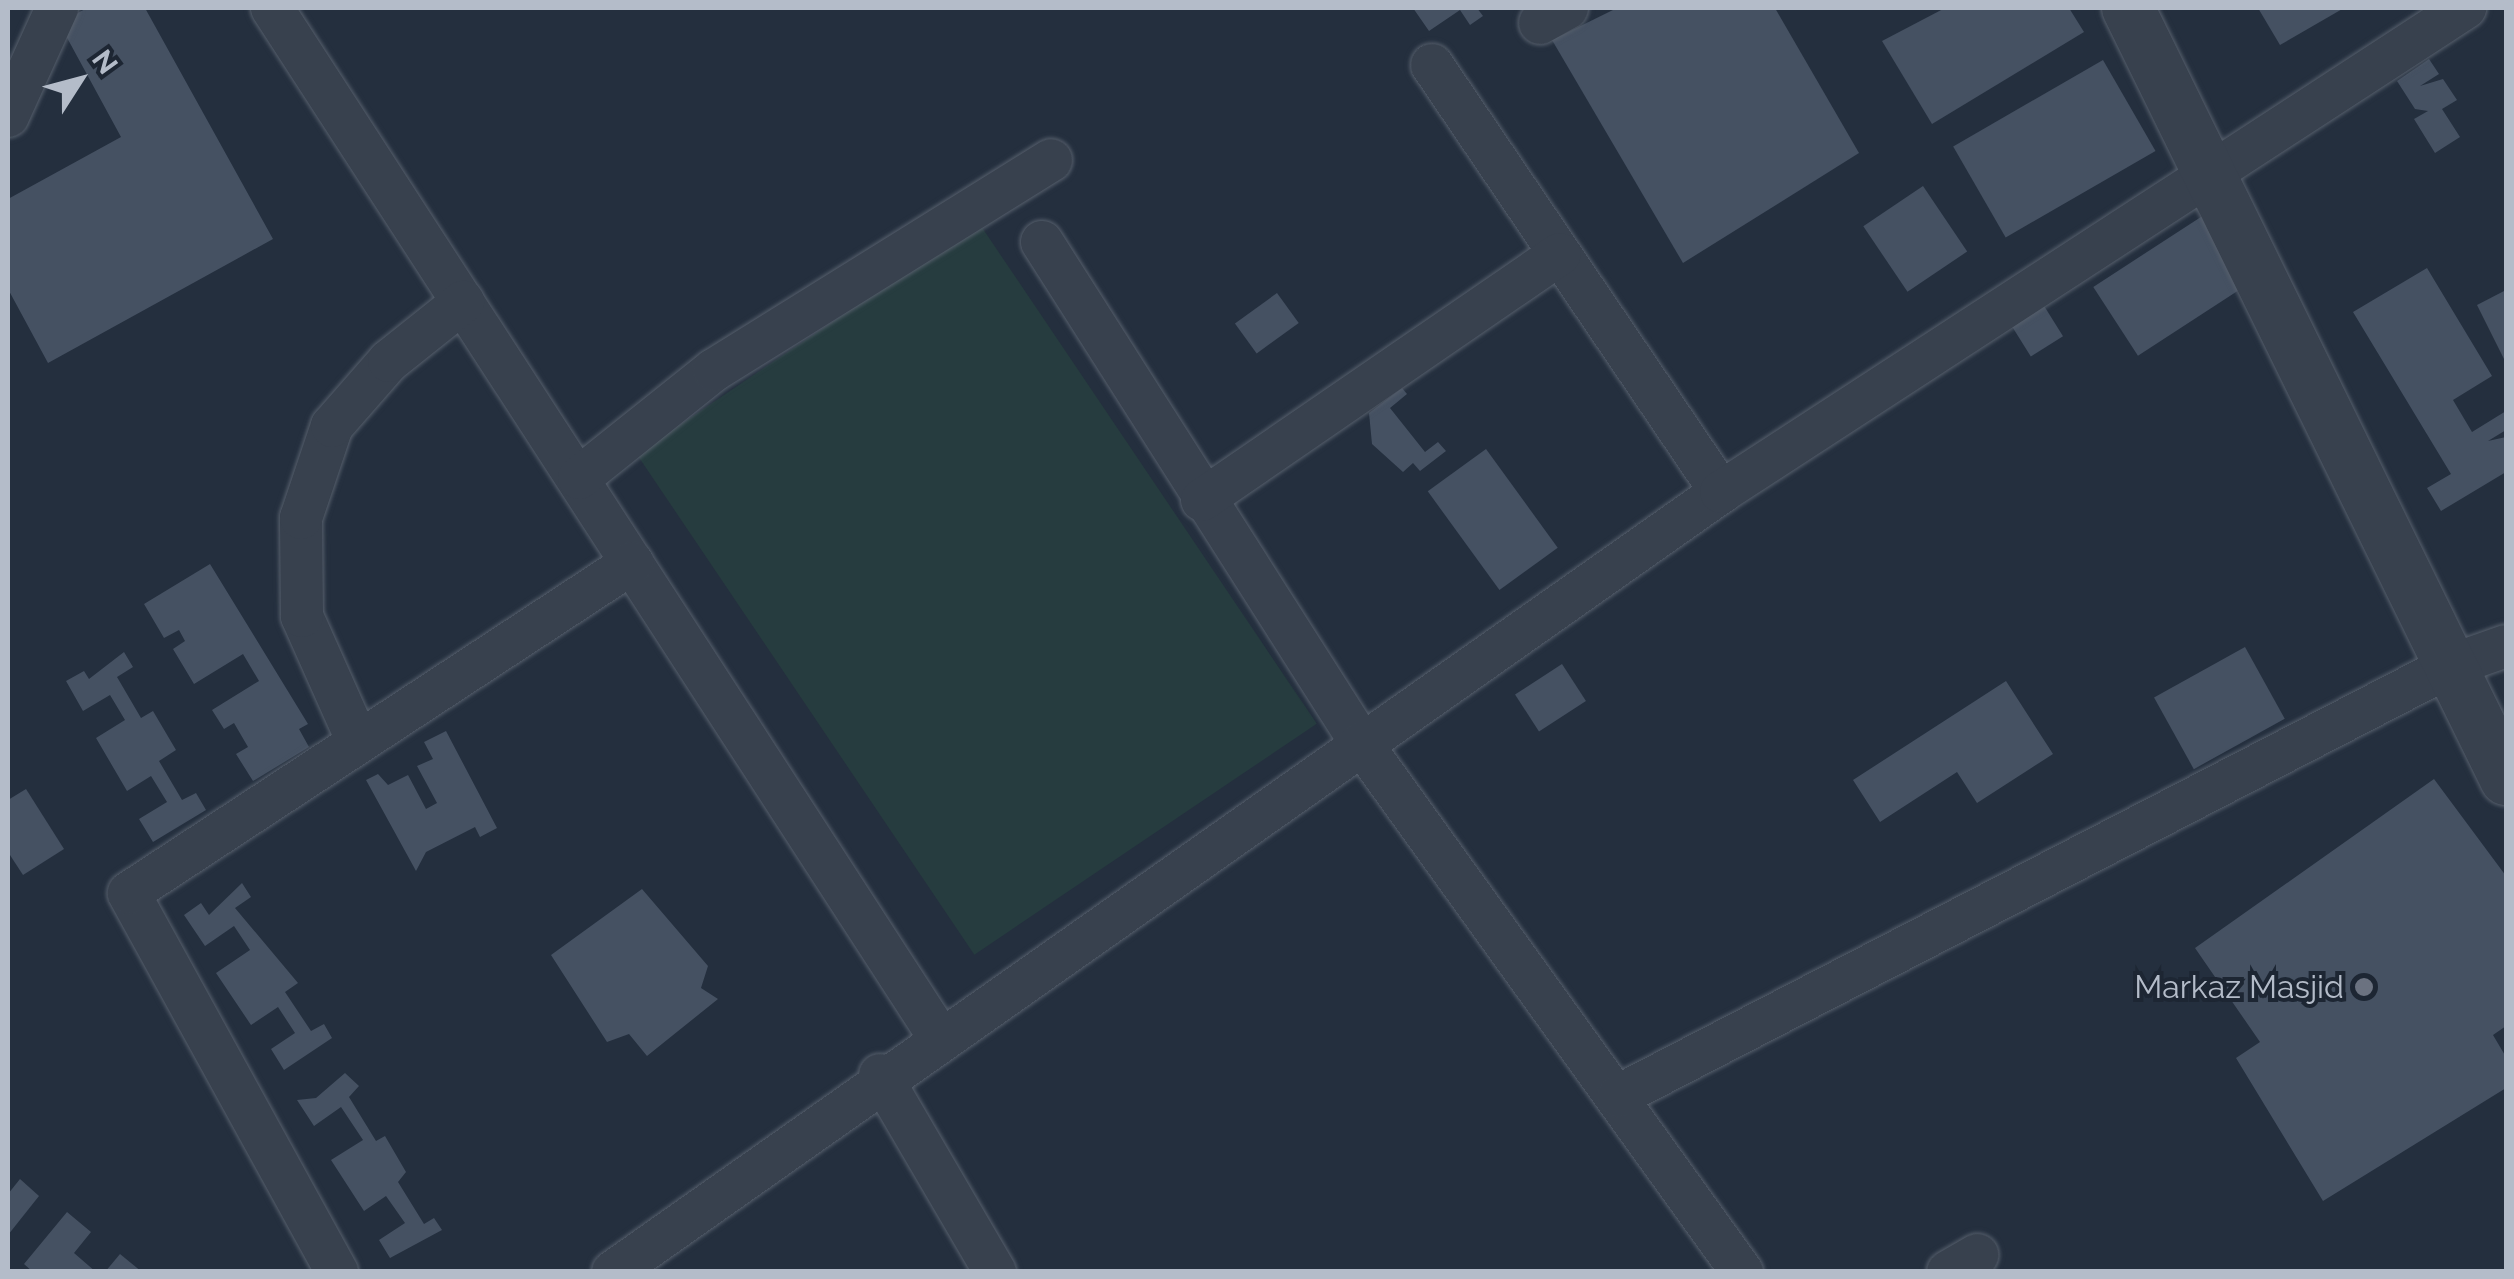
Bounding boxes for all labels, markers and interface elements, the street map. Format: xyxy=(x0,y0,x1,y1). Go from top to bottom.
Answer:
north arrow xyxy=(30,30,130,130)
text: N xyxy=(85,44,124,80)
place label: Markaz Masjid xyxy=(2134,968,2344,1006)
marker: Markaz Masjid xyxy=(2353,976,2375,998)

